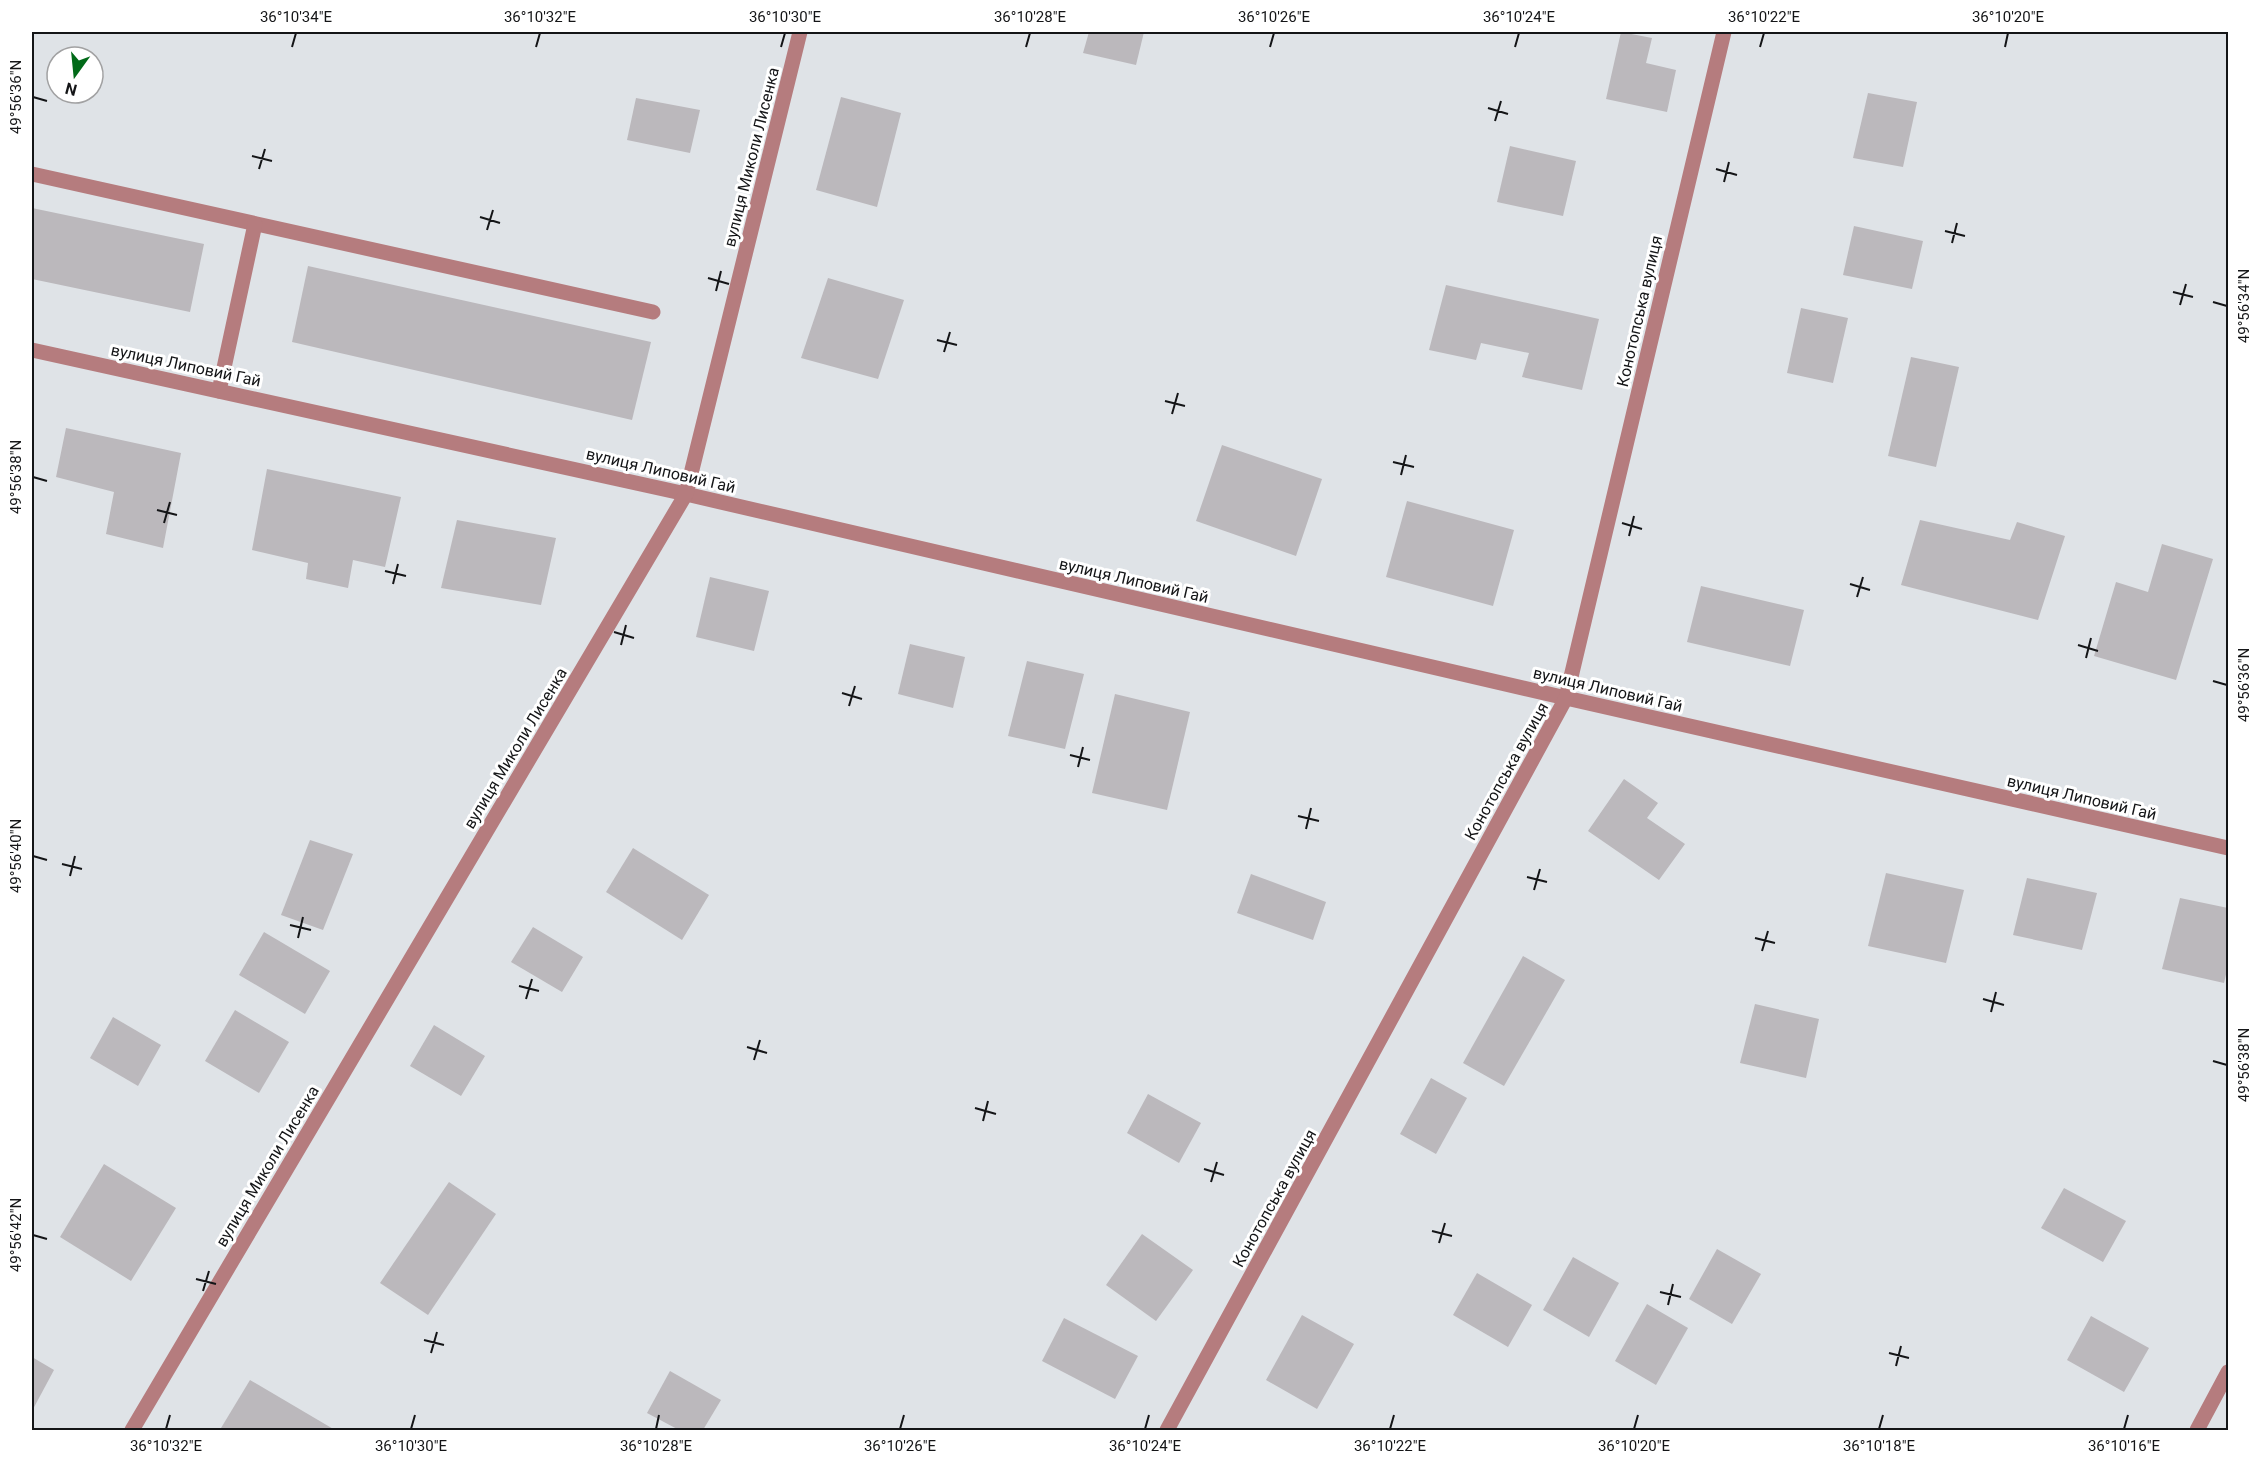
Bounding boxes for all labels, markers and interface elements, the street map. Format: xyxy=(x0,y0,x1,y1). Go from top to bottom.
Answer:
text: 36°10'34"E xyxy=(260,8,333,26)
text: 36°10'32"E xyxy=(504,8,577,26)
text: 36°10'30"E xyxy=(749,8,822,26)
text: 36°10'28"E xyxy=(994,8,1067,26)
text: 36°10'26"E xyxy=(1238,8,1311,26)
text: 36°10'24"E xyxy=(1483,8,1556,26)
text: 36°10'22"E xyxy=(1728,8,1801,26)
text: 36°10'20"E xyxy=(1972,8,2045,26)
north arrow xyxy=(45,45,105,105)
text: 49°56'36"N xyxy=(7,60,25,134)
street label: вулиця Миколи Лисенка xyxy=(720,65,783,249)
text: N xyxy=(63,78,79,100)
street label: Конотопська вулиця xyxy=(1613,234,1666,389)
text: 49°56'34"N xyxy=(2235,269,2253,343)
street label: вулиця Липовий Гай xyxy=(109,340,263,391)
text: 49°56'38"N xyxy=(7,440,25,514)
street label: вулиця Липовий Гай xyxy=(584,444,737,497)
street label: вулиця Липовий Гай xyxy=(1057,554,1210,607)
text: 49°56'36"N xyxy=(2235,648,2253,722)
street label: вулиця Липовий Гай xyxy=(1531,663,1684,716)
street label: вулиця Миколи Лисенка xyxy=(460,664,571,832)
street label: Конотопська вулиця xyxy=(1461,699,1552,843)
street label: вулиця Липовий Гай xyxy=(2005,771,2158,824)
text: 49°56'40"N xyxy=(7,819,25,893)
text: 49°56'38"N xyxy=(2235,1028,2253,1102)
street label: вулиця Миколи Лисенка xyxy=(212,1082,323,1250)
street label: Конотопська вулиця xyxy=(1229,1126,1320,1270)
text: 49°56'42"N xyxy=(7,1198,25,1272)
text: 36°10'32"E xyxy=(130,1437,203,1455)
text: 36°10'30"E xyxy=(375,1437,448,1455)
text: 36°10'28"E xyxy=(620,1437,693,1455)
text: 36°10'26"E xyxy=(864,1437,937,1455)
text: 36°10'24"E xyxy=(1109,1437,1182,1455)
text: 36°10'22"E xyxy=(1354,1437,1427,1455)
text: 36°10'20"E xyxy=(1598,1437,1671,1455)
text: 36°10'18"E xyxy=(1843,1437,1916,1455)
text: 36°10'16"E xyxy=(2088,1437,2161,1455)

